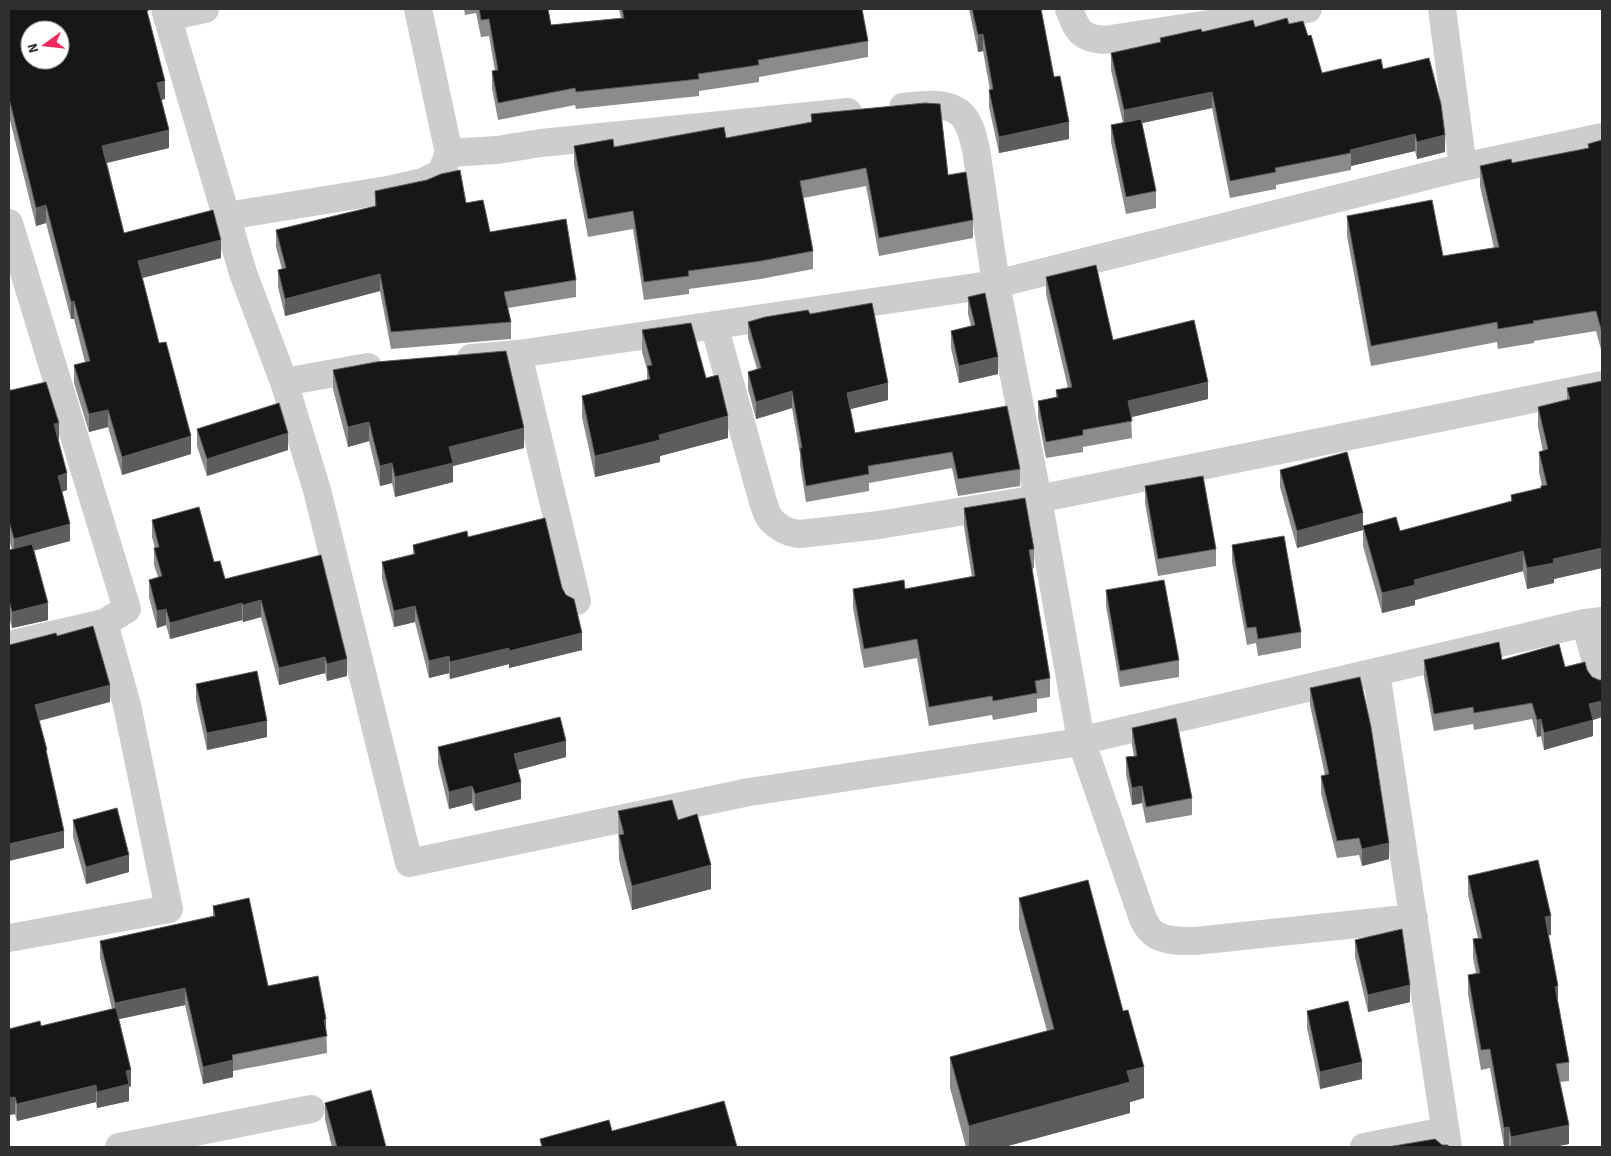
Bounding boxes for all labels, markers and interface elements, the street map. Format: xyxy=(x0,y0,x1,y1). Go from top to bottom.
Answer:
north arrow xyxy=(20,20,70,70)
text: N xyxy=(23,41,44,55)

